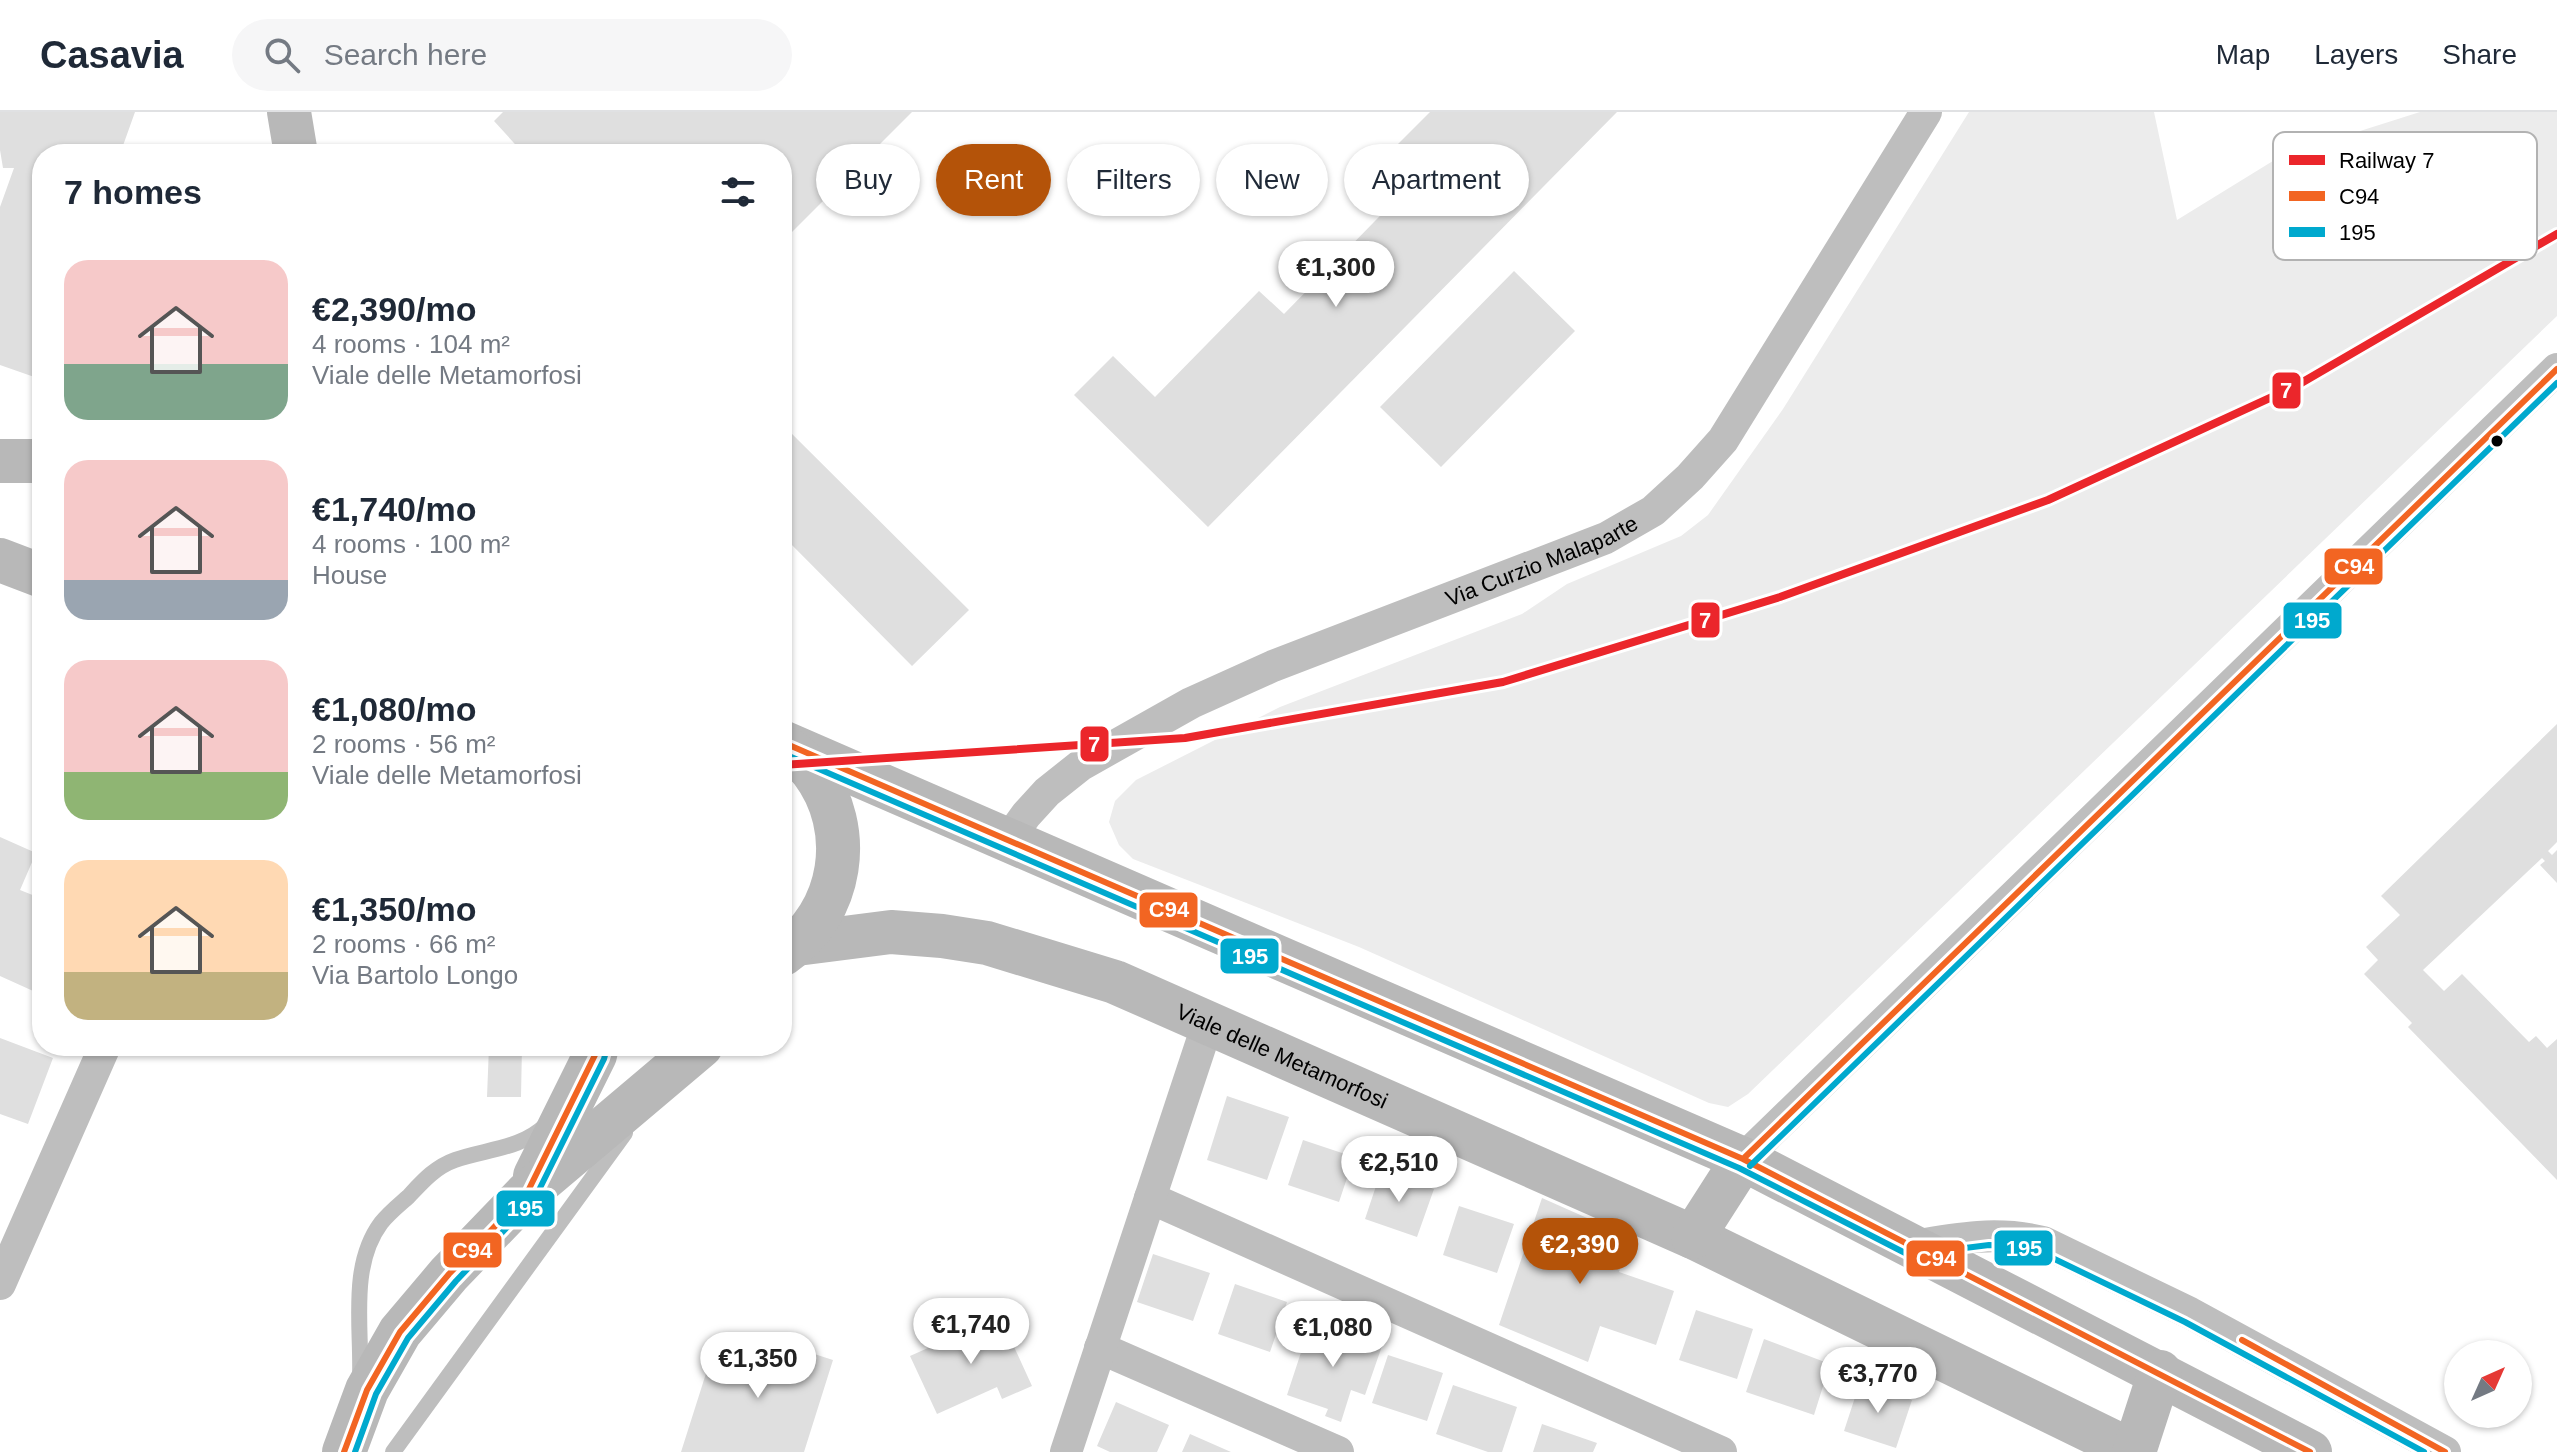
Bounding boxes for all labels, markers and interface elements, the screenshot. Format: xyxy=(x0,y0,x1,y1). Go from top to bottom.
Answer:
search box xyxy=(232,19,792,91)
icon: search xyxy=(260,33,304,77)
text: Casavia xyxy=(40,34,184,76)
text: Search here xyxy=(324,38,487,71)
text: Map xyxy=(2216,39,2270,70)
text: Layers xyxy=(2314,39,2398,70)
text: Share xyxy=(2442,39,2517,70)
legend xyxy=(2273,132,2537,260)
chip: Buy xyxy=(816,144,920,216)
chip: Rent xyxy=(936,144,1051,216)
chip: Filters xyxy=(1067,144,1200,216)
chip: New xyxy=(1216,144,1328,216)
chip: Apartment xyxy=(1344,144,1529,216)
text: Railway 7 xyxy=(2339,148,2434,173)
icon: filters xyxy=(716,170,760,214)
text: 7 homes xyxy=(64,173,202,211)
text: C94 xyxy=(2339,184,2379,209)
text: 195 xyxy=(2339,220,2376,245)
pin: €1,300 xyxy=(1271,241,1401,309)
text: €1,300 xyxy=(1296,252,1376,282)
text: €2,390/mo xyxy=(312,290,476,328)
icon: home xyxy=(128,292,224,388)
text: 4 rooms · 104 m² xyxy=(312,329,510,359)
text: Viale delle Metamorfosi xyxy=(312,360,582,390)
line badge: 7 xyxy=(2271,371,2302,410)
text: 7 xyxy=(2280,378,2292,403)
unlabelled marker xyxy=(2489,433,2505,449)
text: €1,740/mo xyxy=(312,490,476,528)
icon: home xyxy=(128,492,224,588)
street label: Via Curzio Malaparte xyxy=(1442,511,1642,611)
text: 4 rooms · 100 m² xyxy=(312,529,510,559)
line badge: C94 xyxy=(2323,547,2384,586)
text: C94 xyxy=(2334,554,2375,579)
text: House xyxy=(312,560,387,590)
line badge: 7 xyxy=(1690,601,1721,639)
line badge: 195 xyxy=(2282,601,2343,640)
text: 7 xyxy=(1699,608,1711,633)
text: 195 xyxy=(2294,608,2330,633)
text: €1,080/mo xyxy=(312,690,476,728)
icon: home xyxy=(128,692,224,788)
line badge: 7 xyxy=(1079,725,1110,763)
text: 2 rooms · 56 m² xyxy=(312,729,496,759)
text: 7 xyxy=(1088,732,1100,757)
text: Viale delle Metamorfosi xyxy=(312,760,582,790)
text: €1,350/mo xyxy=(312,890,476,928)
line badge: C94 xyxy=(1138,891,1199,929)
icon: home xyxy=(128,892,224,988)
text: C94 xyxy=(1149,897,1190,922)
text: 2 rooms · 66 m² xyxy=(312,929,496,959)
line badge: 195 xyxy=(1219,937,1280,975)
text: 195 xyxy=(1232,944,1268,969)
text: Via Bartolo Longo xyxy=(312,960,518,990)
street label: Viale delle Metamorfosi xyxy=(1172,999,1392,1114)
pin: €2,510 xyxy=(1334,1136,1464,1204)
text: €2,510 xyxy=(1359,1147,1439,1177)
line badge: 195 xyxy=(495,1189,556,1228)
text: 195 xyxy=(507,1196,543,1221)
pin: €2,390 xyxy=(1515,1218,1645,1286)
text: €2,390 xyxy=(1540,1229,1620,1259)
line badge: 195 xyxy=(1993,1229,2054,1267)
line badge: C94 xyxy=(442,1231,503,1269)
text: 195 xyxy=(2006,1236,2042,1261)
text: C94 xyxy=(452,1238,493,1263)
line badge: C94 xyxy=(1905,1239,1966,1278)
text: C94 xyxy=(1916,1246,1957,1271)
pin: €1,740 xyxy=(906,1298,1036,1366)
pin: €1,080 xyxy=(1268,1301,1398,1369)
text: €1,740 xyxy=(931,1309,1011,1339)
text: €1,080 xyxy=(1293,1312,1373,1342)
pin: €1,350 xyxy=(693,1332,823,1400)
north arrow xyxy=(2444,1340,2532,1428)
map controls xyxy=(2444,1340,2532,1428)
text: €1,350 xyxy=(718,1343,798,1373)
pin: €3,770 xyxy=(1813,1347,1943,1415)
text: €3,770 xyxy=(1838,1358,1918,1388)

